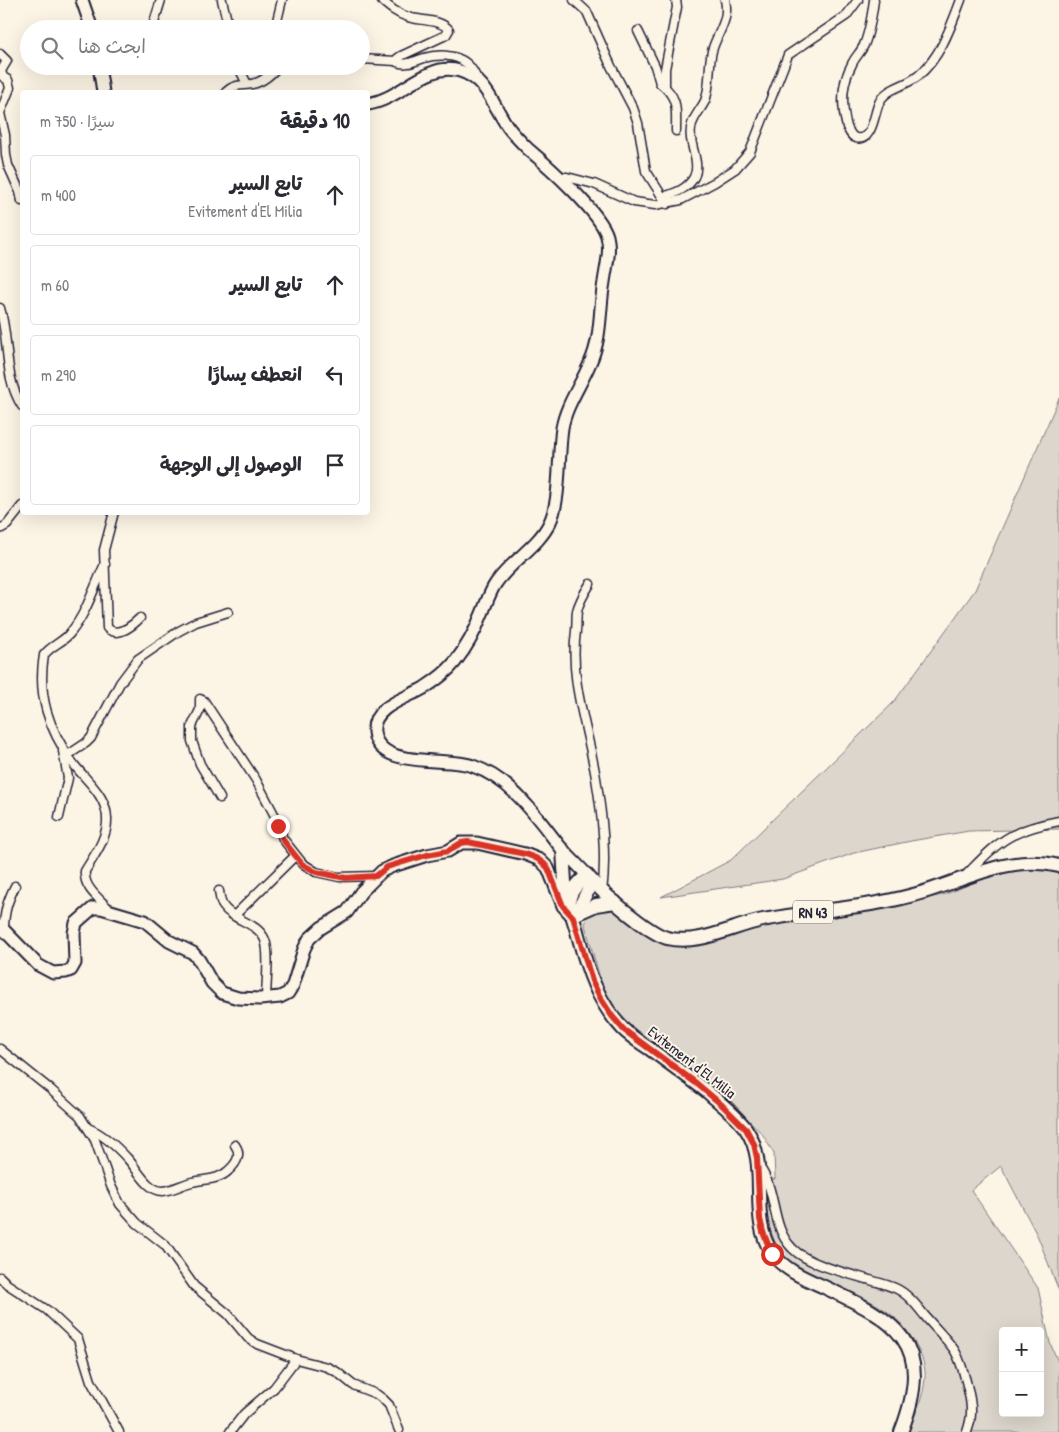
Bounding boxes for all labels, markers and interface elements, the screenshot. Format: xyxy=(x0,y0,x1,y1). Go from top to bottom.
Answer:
search box xyxy=(20,20,370,75)
text: ابحث هنا xyxy=(78,33,146,59)
icon: search xyxy=(38,34,66,62)
text: 10 دقيقة xyxy=(280,106,350,135)
text: سيرًا · 750 m xyxy=(40,110,115,132)
text: تابع السير xyxy=(230,170,302,196)
icon: ahead xyxy=(321,181,349,209)
text: 400 m xyxy=(41,184,76,206)
text: Evitement d'El Milia xyxy=(188,200,302,222)
text: تابع السير xyxy=(230,271,302,297)
icon: ahead xyxy=(321,271,349,299)
text: 60 m xyxy=(41,274,69,296)
text: انعطف يسارًا xyxy=(208,361,302,387)
icon: left xyxy=(321,361,349,389)
text: 290 m xyxy=(41,364,76,386)
text: الوصول إلى الوجهة xyxy=(160,451,302,477)
icon: arrive xyxy=(321,451,349,479)
route end xyxy=(267,815,290,838)
road number: RN 43 xyxy=(793,900,833,924)
street label: Evitement d'El Milia xyxy=(644,1021,741,1103)
route start xyxy=(761,1243,784,1266)
map controls xyxy=(999,1327,1044,1417)
button: + xyxy=(999,1327,1044,1372)
button: − xyxy=(999,1372,1044,1417)

